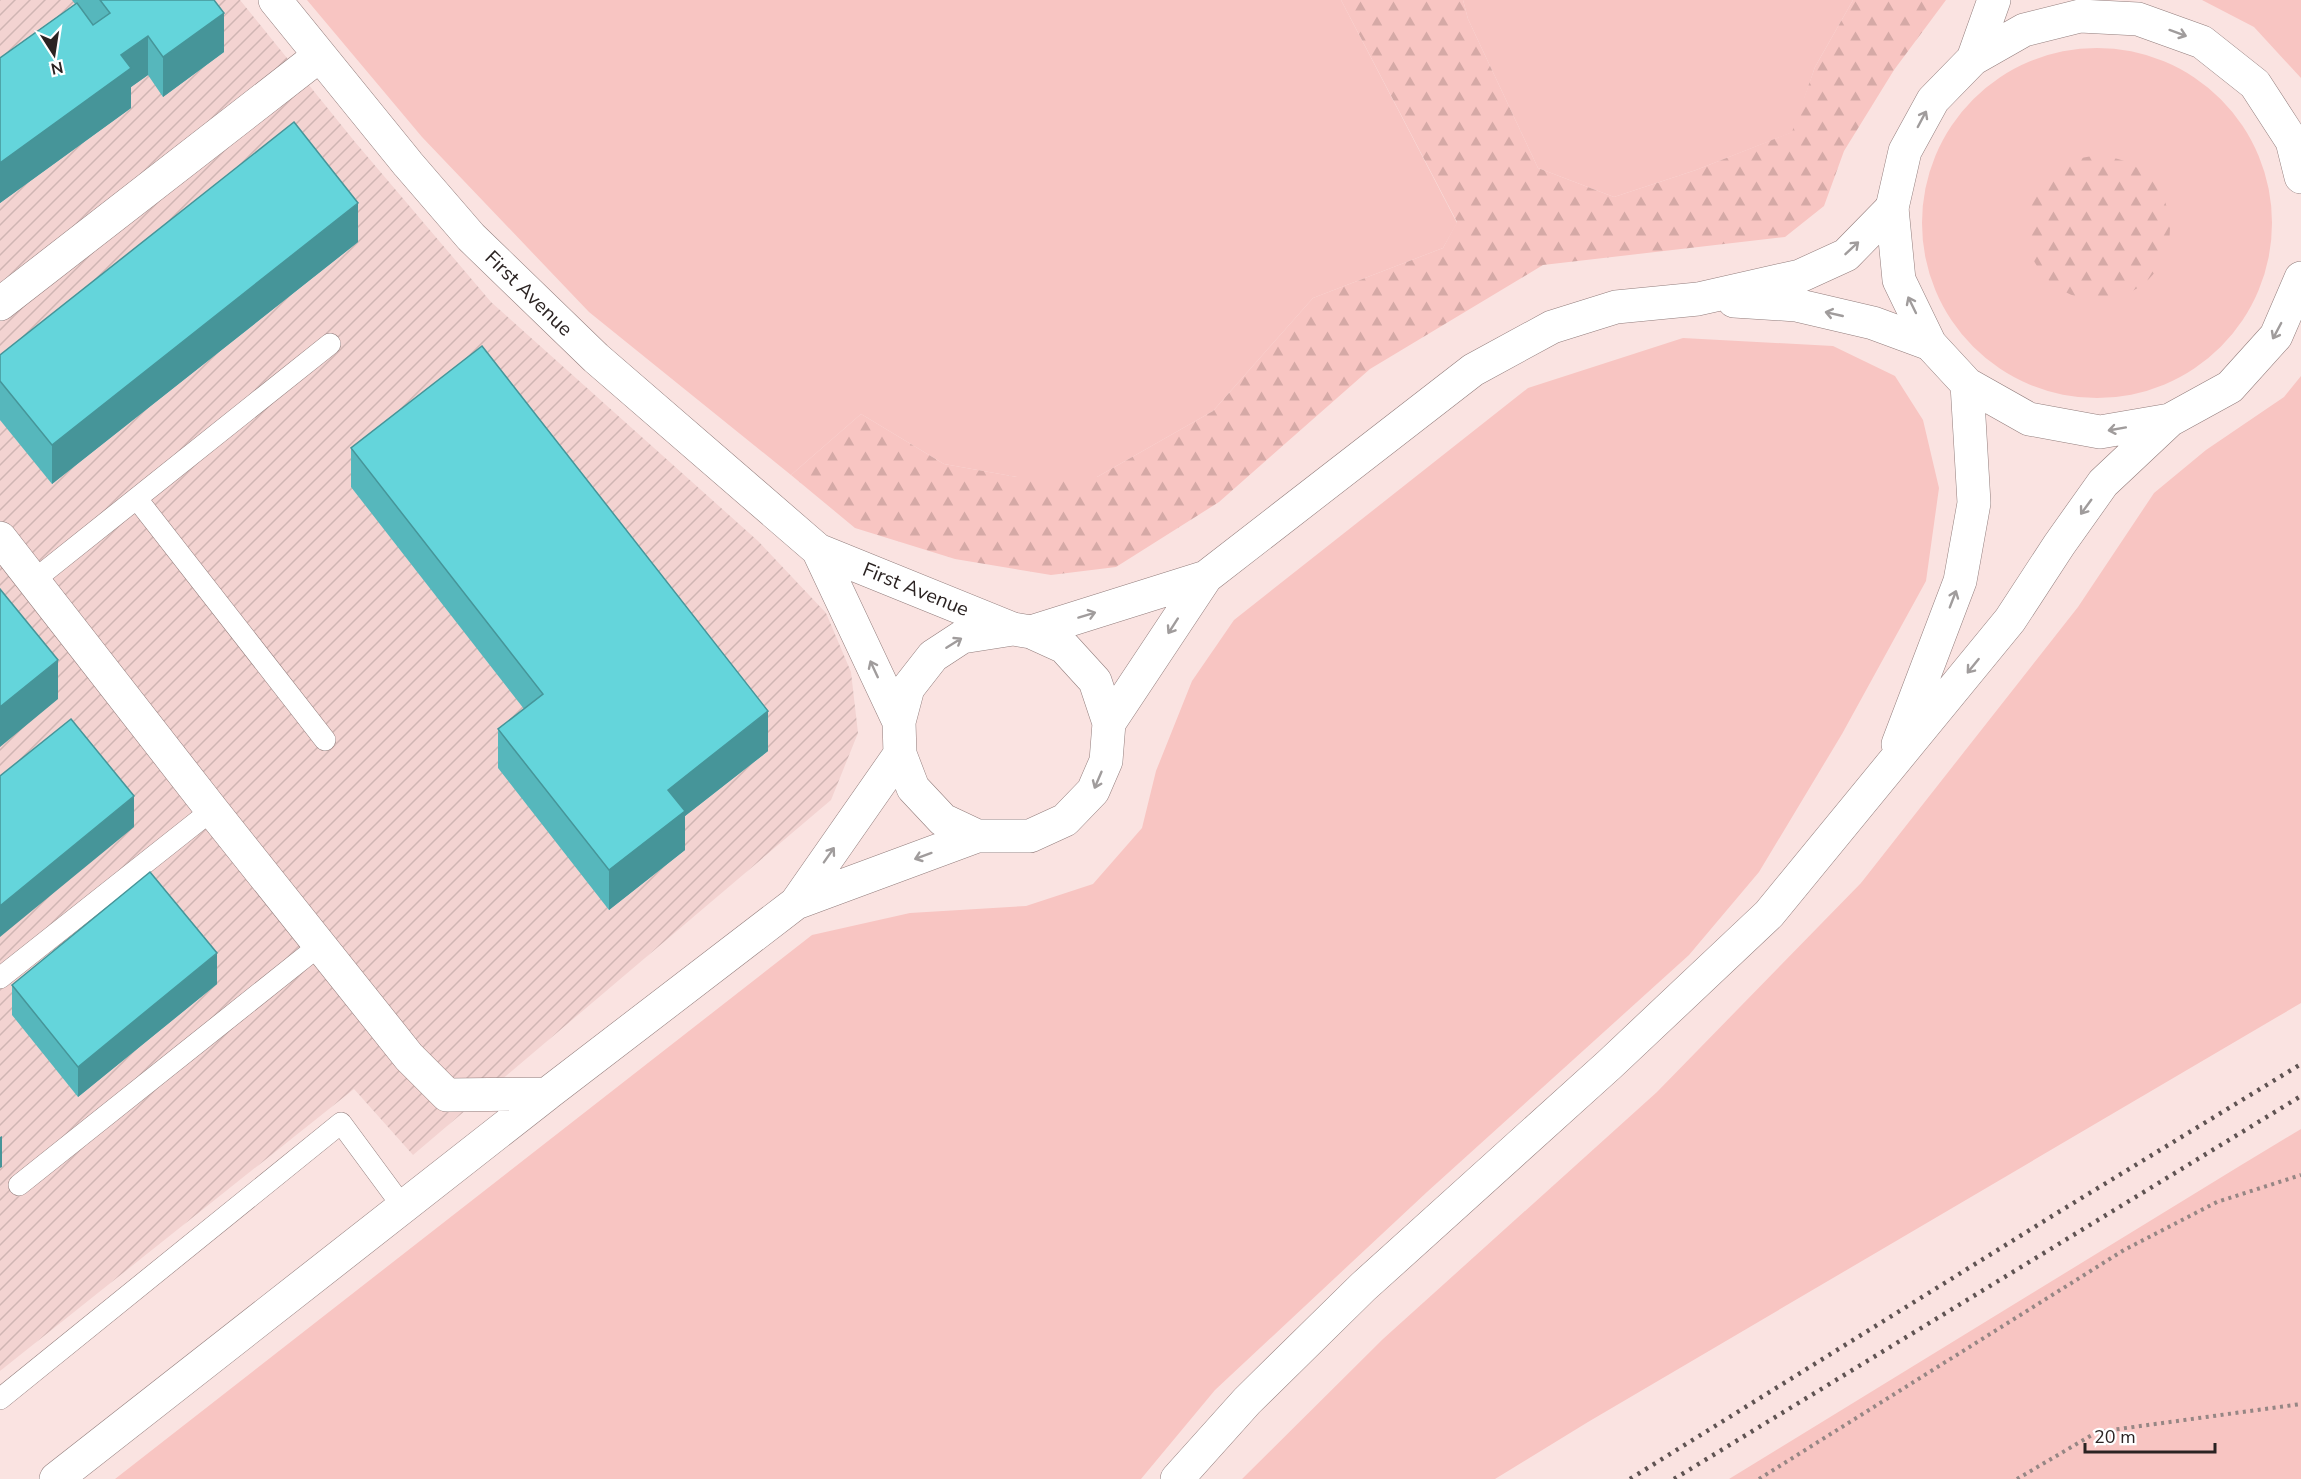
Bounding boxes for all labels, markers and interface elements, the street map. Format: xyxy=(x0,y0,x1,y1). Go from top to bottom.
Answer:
north arrow xyxy=(24,24,84,84)
one-way arrow xyxy=(2168,29,2187,40)
text: N xyxy=(49,56,65,80)
one-way arrow xyxy=(1916,111,1928,128)
one-way arrow xyxy=(1844,241,1859,255)
street label: First Avenue xyxy=(479,245,578,342)
one-way arrow xyxy=(1905,297,1917,315)
one-way arrow xyxy=(1825,308,1845,319)
one-way arrow xyxy=(2271,322,2282,340)
one-way arrow xyxy=(2108,423,2127,434)
one-way arrow xyxy=(2080,498,2092,514)
street label: First Avenue xyxy=(859,556,973,623)
one-way arrow xyxy=(1948,590,1959,608)
one-way arrow xyxy=(1077,608,1096,619)
one-way arrow xyxy=(1167,617,1179,634)
one-way arrow xyxy=(945,636,962,649)
one-way arrow xyxy=(1967,657,1980,673)
one-way arrow xyxy=(868,661,880,679)
one-way arrow xyxy=(1092,770,1103,788)
one-way arrow xyxy=(823,847,835,863)
one-way arrow xyxy=(914,851,932,862)
scale bar xyxy=(2085,1416,2216,1454)
text: 20 m xyxy=(2094,1425,2136,1449)

